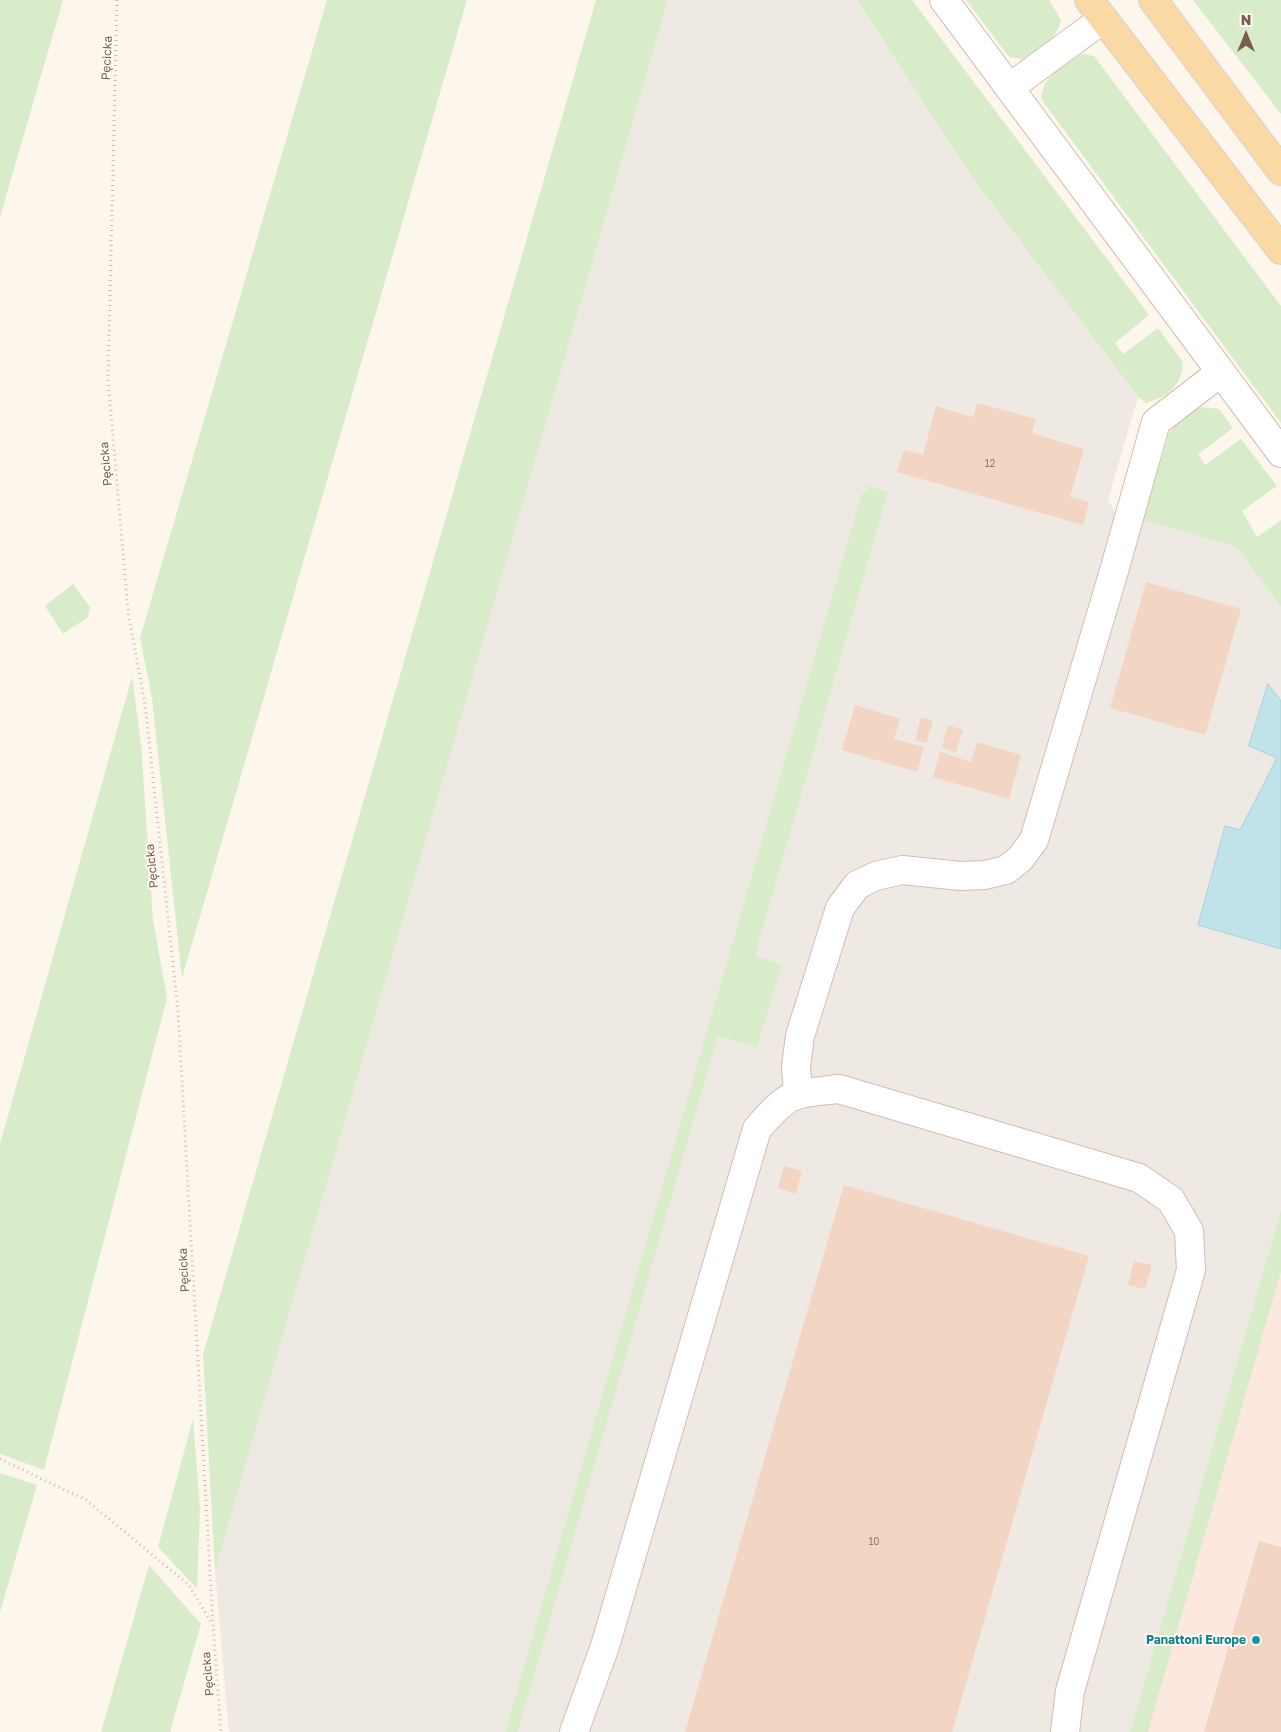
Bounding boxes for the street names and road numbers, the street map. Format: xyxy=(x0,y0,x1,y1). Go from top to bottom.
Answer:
street label: Pęcicka xyxy=(99,35,115,81)
street label: Pęcicka xyxy=(97,441,115,487)
street label: Pęcicka xyxy=(143,843,161,889)
street label: Pęcicka xyxy=(176,1247,192,1293)
street label: Pęcicka xyxy=(199,1651,217,1697)

